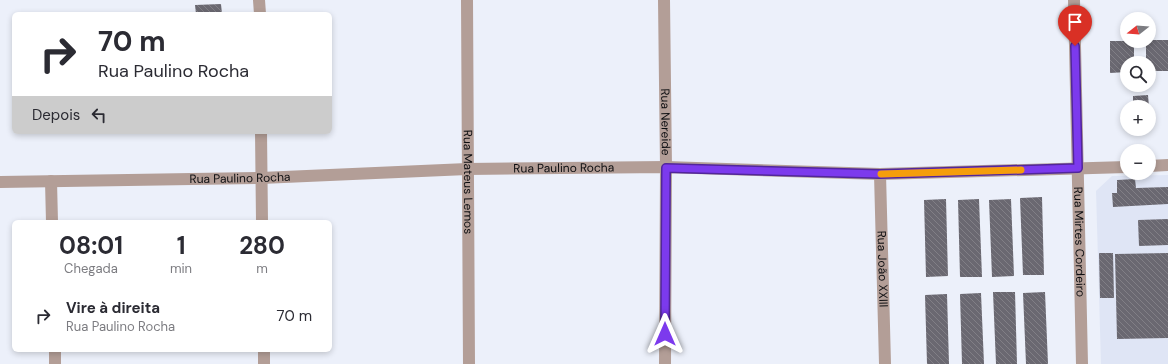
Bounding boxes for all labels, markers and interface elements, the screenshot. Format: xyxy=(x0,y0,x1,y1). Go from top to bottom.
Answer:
pin xyxy=(1058,5,1092,46)
icon: arrive xyxy=(1064,11,1086,33)
north arrow xyxy=(1120,12,1156,48)
map controls xyxy=(1120,12,1156,180)
text: 70 m xyxy=(98,23,166,60)
icon: right xyxy=(32,28,84,80)
button: search xyxy=(1120,56,1156,92)
text: Rua Paulino Rocha xyxy=(98,59,249,83)
street label: Rua Nereide xyxy=(657,88,674,156)
button: + xyxy=(1120,100,1156,136)
icon: left xyxy=(88,104,110,126)
text: Depois xyxy=(32,105,80,125)
street label: Rua Mateus Lemos xyxy=(460,130,476,234)
button: − xyxy=(1120,144,1156,180)
street label: Rua Paulino Rocha xyxy=(513,160,614,177)
street label: Rua Paulino Rocha xyxy=(189,169,291,187)
street label: Rua Mirtes Cordeiro xyxy=(1070,187,1089,297)
text: 08:01 xyxy=(59,230,123,261)
text: 1 xyxy=(177,230,185,261)
text: 280 xyxy=(239,230,285,261)
street label: Rua João XXIII xyxy=(873,230,892,308)
text: Chegada xyxy=(64,260,118,277)
text: min xyxy=(170,260,192,277)
text: m xyxy=(256,260,268,277)
text: Vire à direita xyxy=(66,298,160,318)
icon: right xyxy=(32,305,54,327)
text: 70 m xyxy=(277,306,312,326)
position arrow xyxy=(644,313,686,355)
text: Rua Paulino Rocha xyxy=(66,318,175,335)

